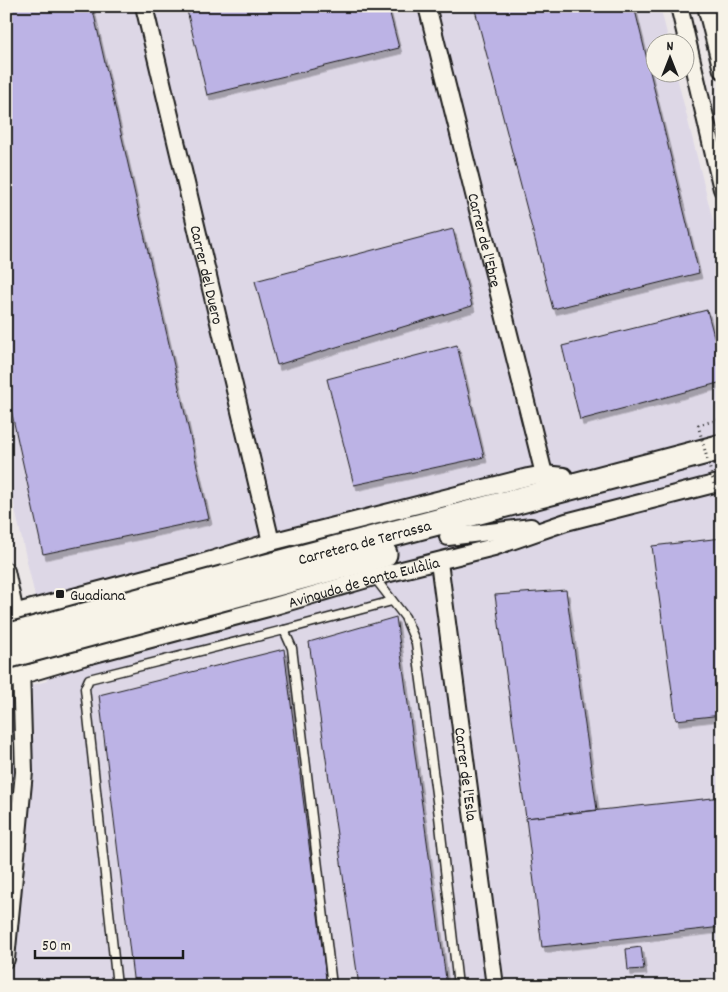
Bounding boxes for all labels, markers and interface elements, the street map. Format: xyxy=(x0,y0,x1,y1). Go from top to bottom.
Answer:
north arrow xyxy=(646,32,696,82)
text: N xyxy=(667,37,674,57)
street label: Carrer de l'Ebre xyxy=(460,191,506,290)
street label: Carrer del Duero xyxy=(182,223,228,327)
street label: Carretera de Terrassa xyxy=(296,515,434,572)
street label: Avinguda de Santa Eulàlia xyxy=(286,552,443,615)
place label: Guadiana xyxy=(70,585,126,608)
marker: Guadiana xyxy=(54,588,66,600)
street label: Carrer de l'Esla xyxy=(447,726,482,823)
scale bar xyxy=(35,927,182,959)
text: 50 m xyxy=(42,936,71,958)

